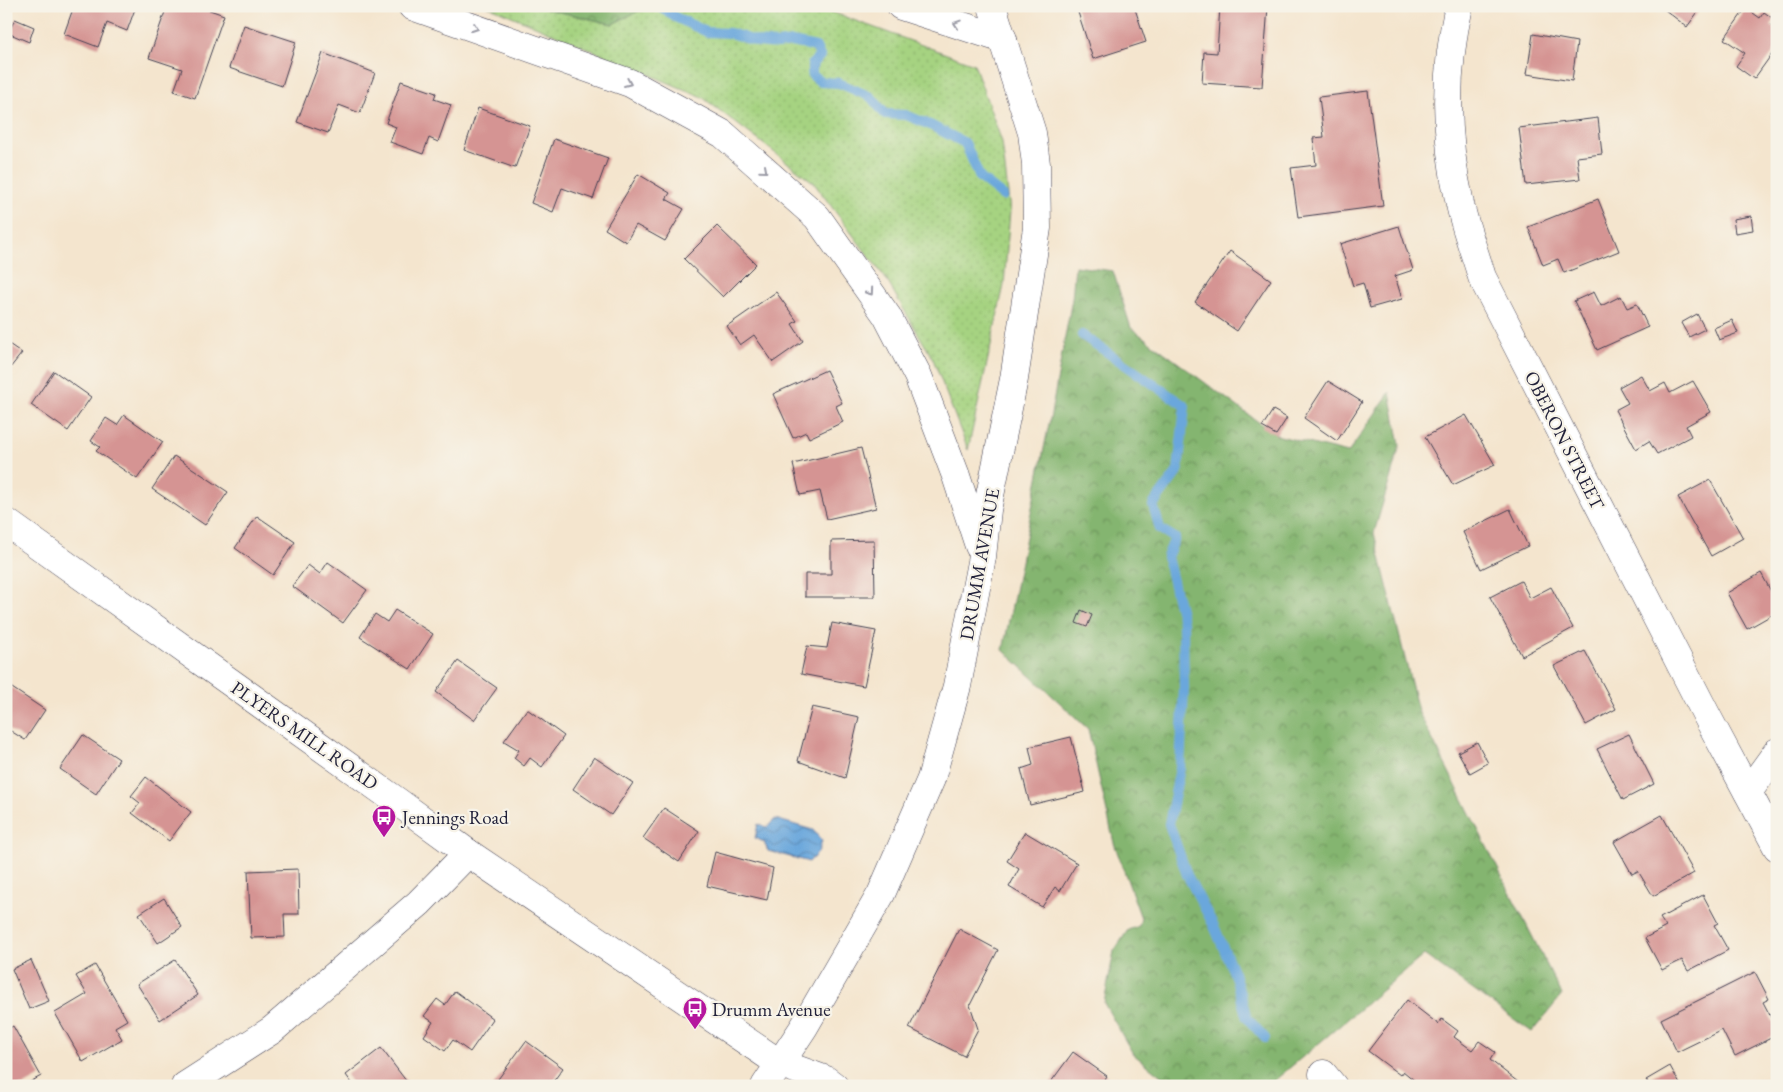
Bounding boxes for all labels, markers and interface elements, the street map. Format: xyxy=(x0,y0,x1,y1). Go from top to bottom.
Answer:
one-way arrow xyxy=(953,20,961,30)
one-way arrow xyxy=(470,22,478,32)
one-way arrow xyxy=(623,77,632,88)
one-way arrow xyxy=(758,164,767,173)
one-way arrow xyxy=(864,286,873,296)
street label: OBERON STREET xyxy=(1519,367,1610,514)
street label: DRUMM AVENUE xyxy=(954,486,1005,642)
street label: PLYERS MILL ROAD xyxy=(226,675,383,796)
bus stop icon: Jennings Road xyxy=(371,804,397,838)
place label: Jennings Road xyxy=(400,805,509,830)
bus stop icon: Drumm Avenue xyxy=(682,996,708,1030)
place label: Drumm Avenue xyxy=(712,997,831,1022)

